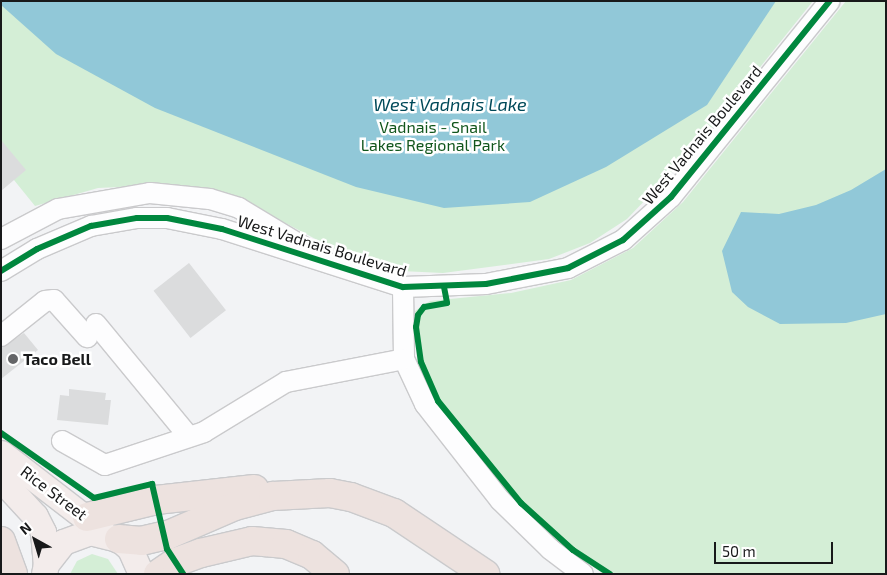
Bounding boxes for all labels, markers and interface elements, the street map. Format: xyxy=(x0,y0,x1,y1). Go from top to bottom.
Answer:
street label: West Vadnais Boulevard xyxy=(638,61,766,209)
water label: West Vadnais Lake xyxy=(373,93,527,115)
park label: Vadnais - Snail Lakes Regional Park xyxy=(361,117,505,155)
street label: West Vadnais Boulevard xyxy=(235,211,409,281)
place label: Taco Bell xyxy=(23,349,91,369)
marker: Taco Bell xyxy=(7,353,19,365)
street label: Rice Street xyxy=(17,462,91,524)
north arrow xyxy=(10,515,60,565)
text: N xyxy=(16,518,35,538)
scale bar xyxy=(717,532,836,564)
text: 50 m xyxy=(722,542,756,560)

